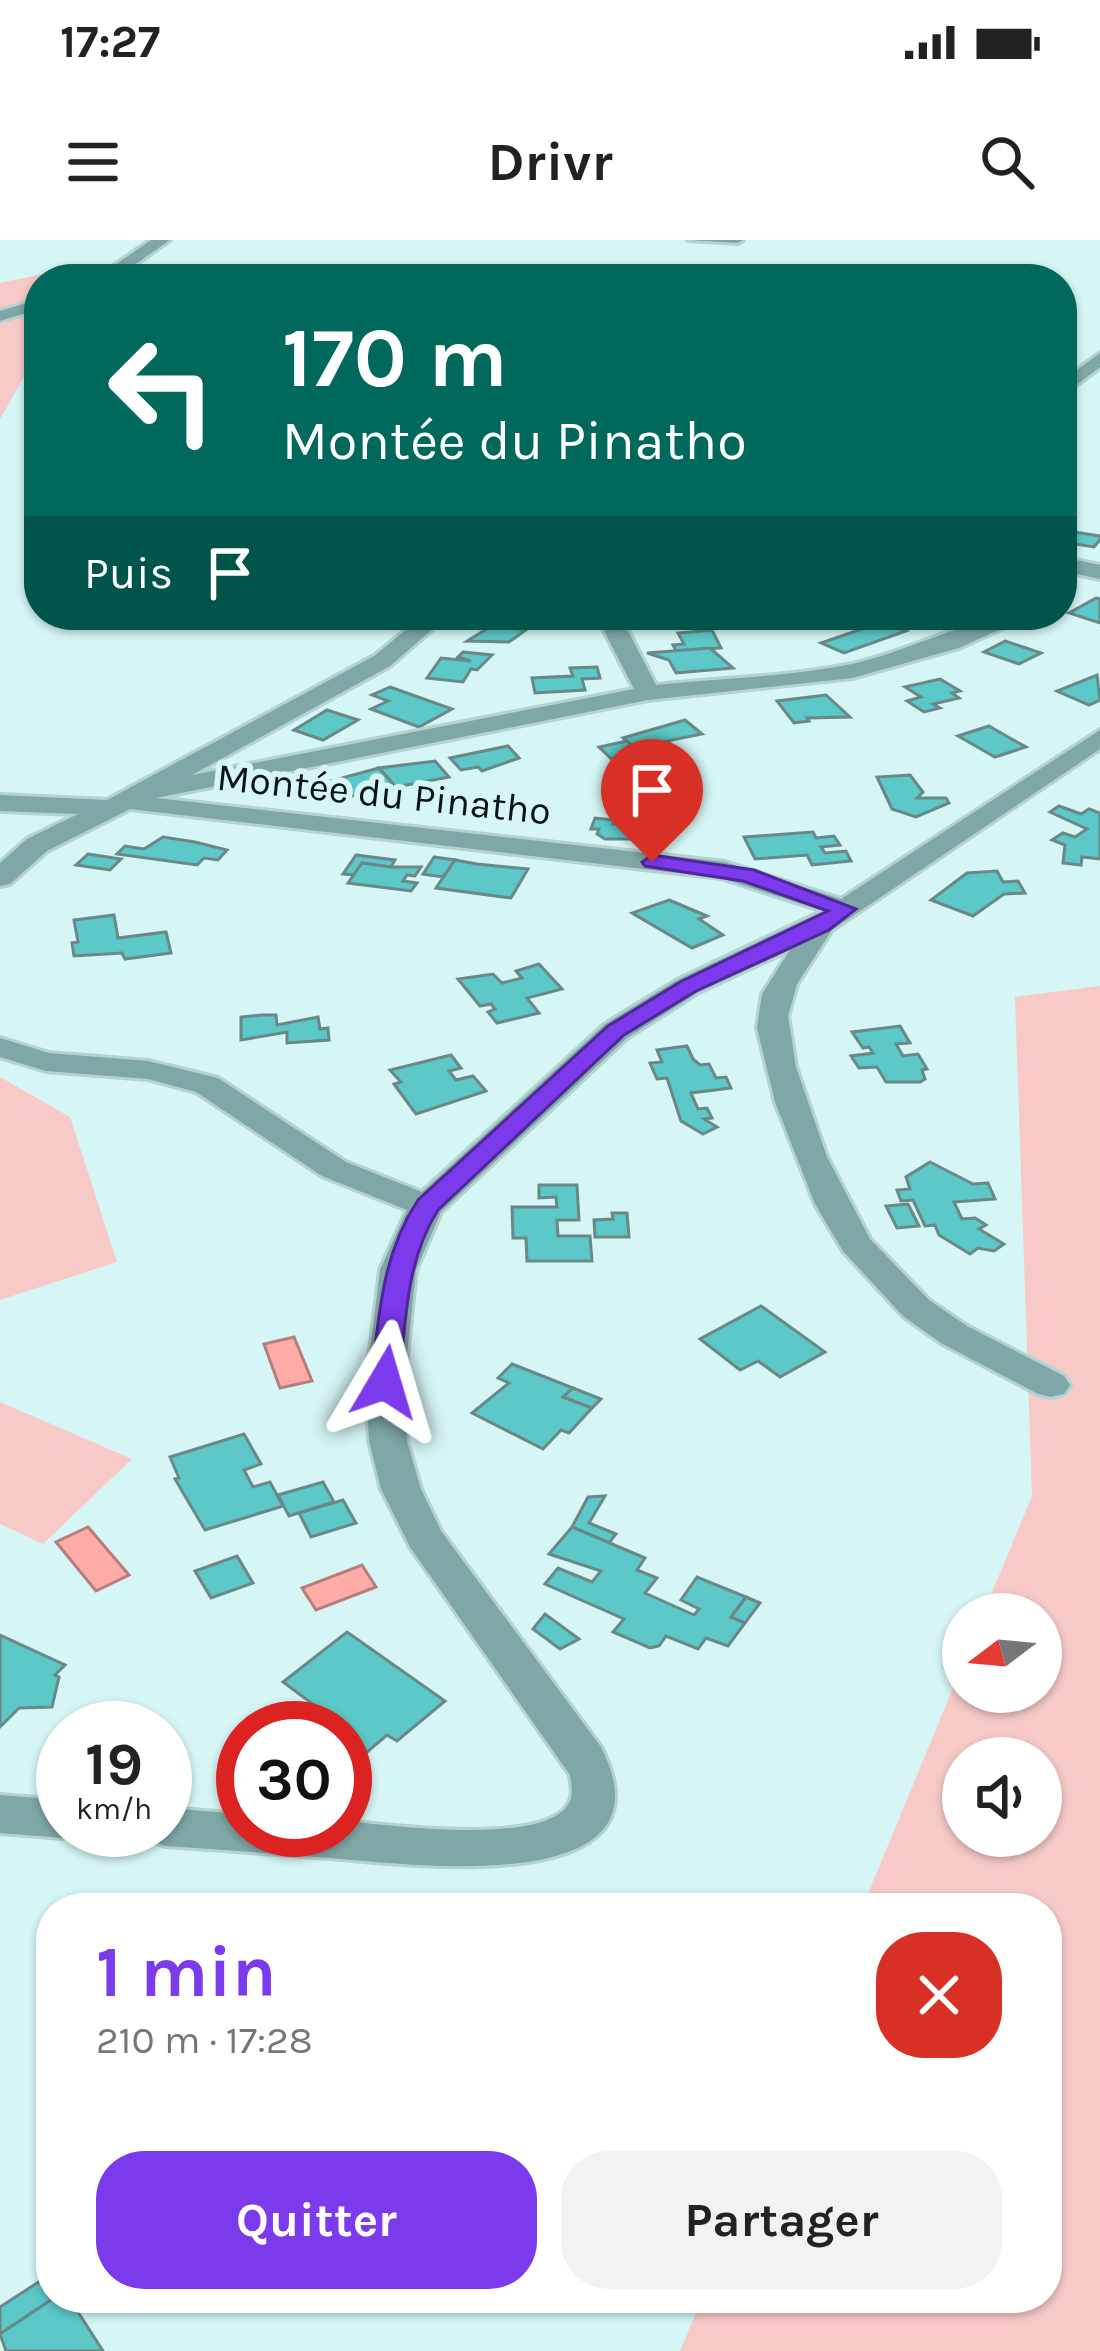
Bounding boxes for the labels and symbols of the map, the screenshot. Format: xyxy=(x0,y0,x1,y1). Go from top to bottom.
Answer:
pin xyxy=(601,739,703,862)
street label: Montée du Pinatho xyxy=(215,754,553,834)
position arrow xyxy=(322,1319,448,1445)
north arrow xyxy=(942,1593,1062,1713)
speed limit sign: 30 xyxy=(216,1701,372,1857)

